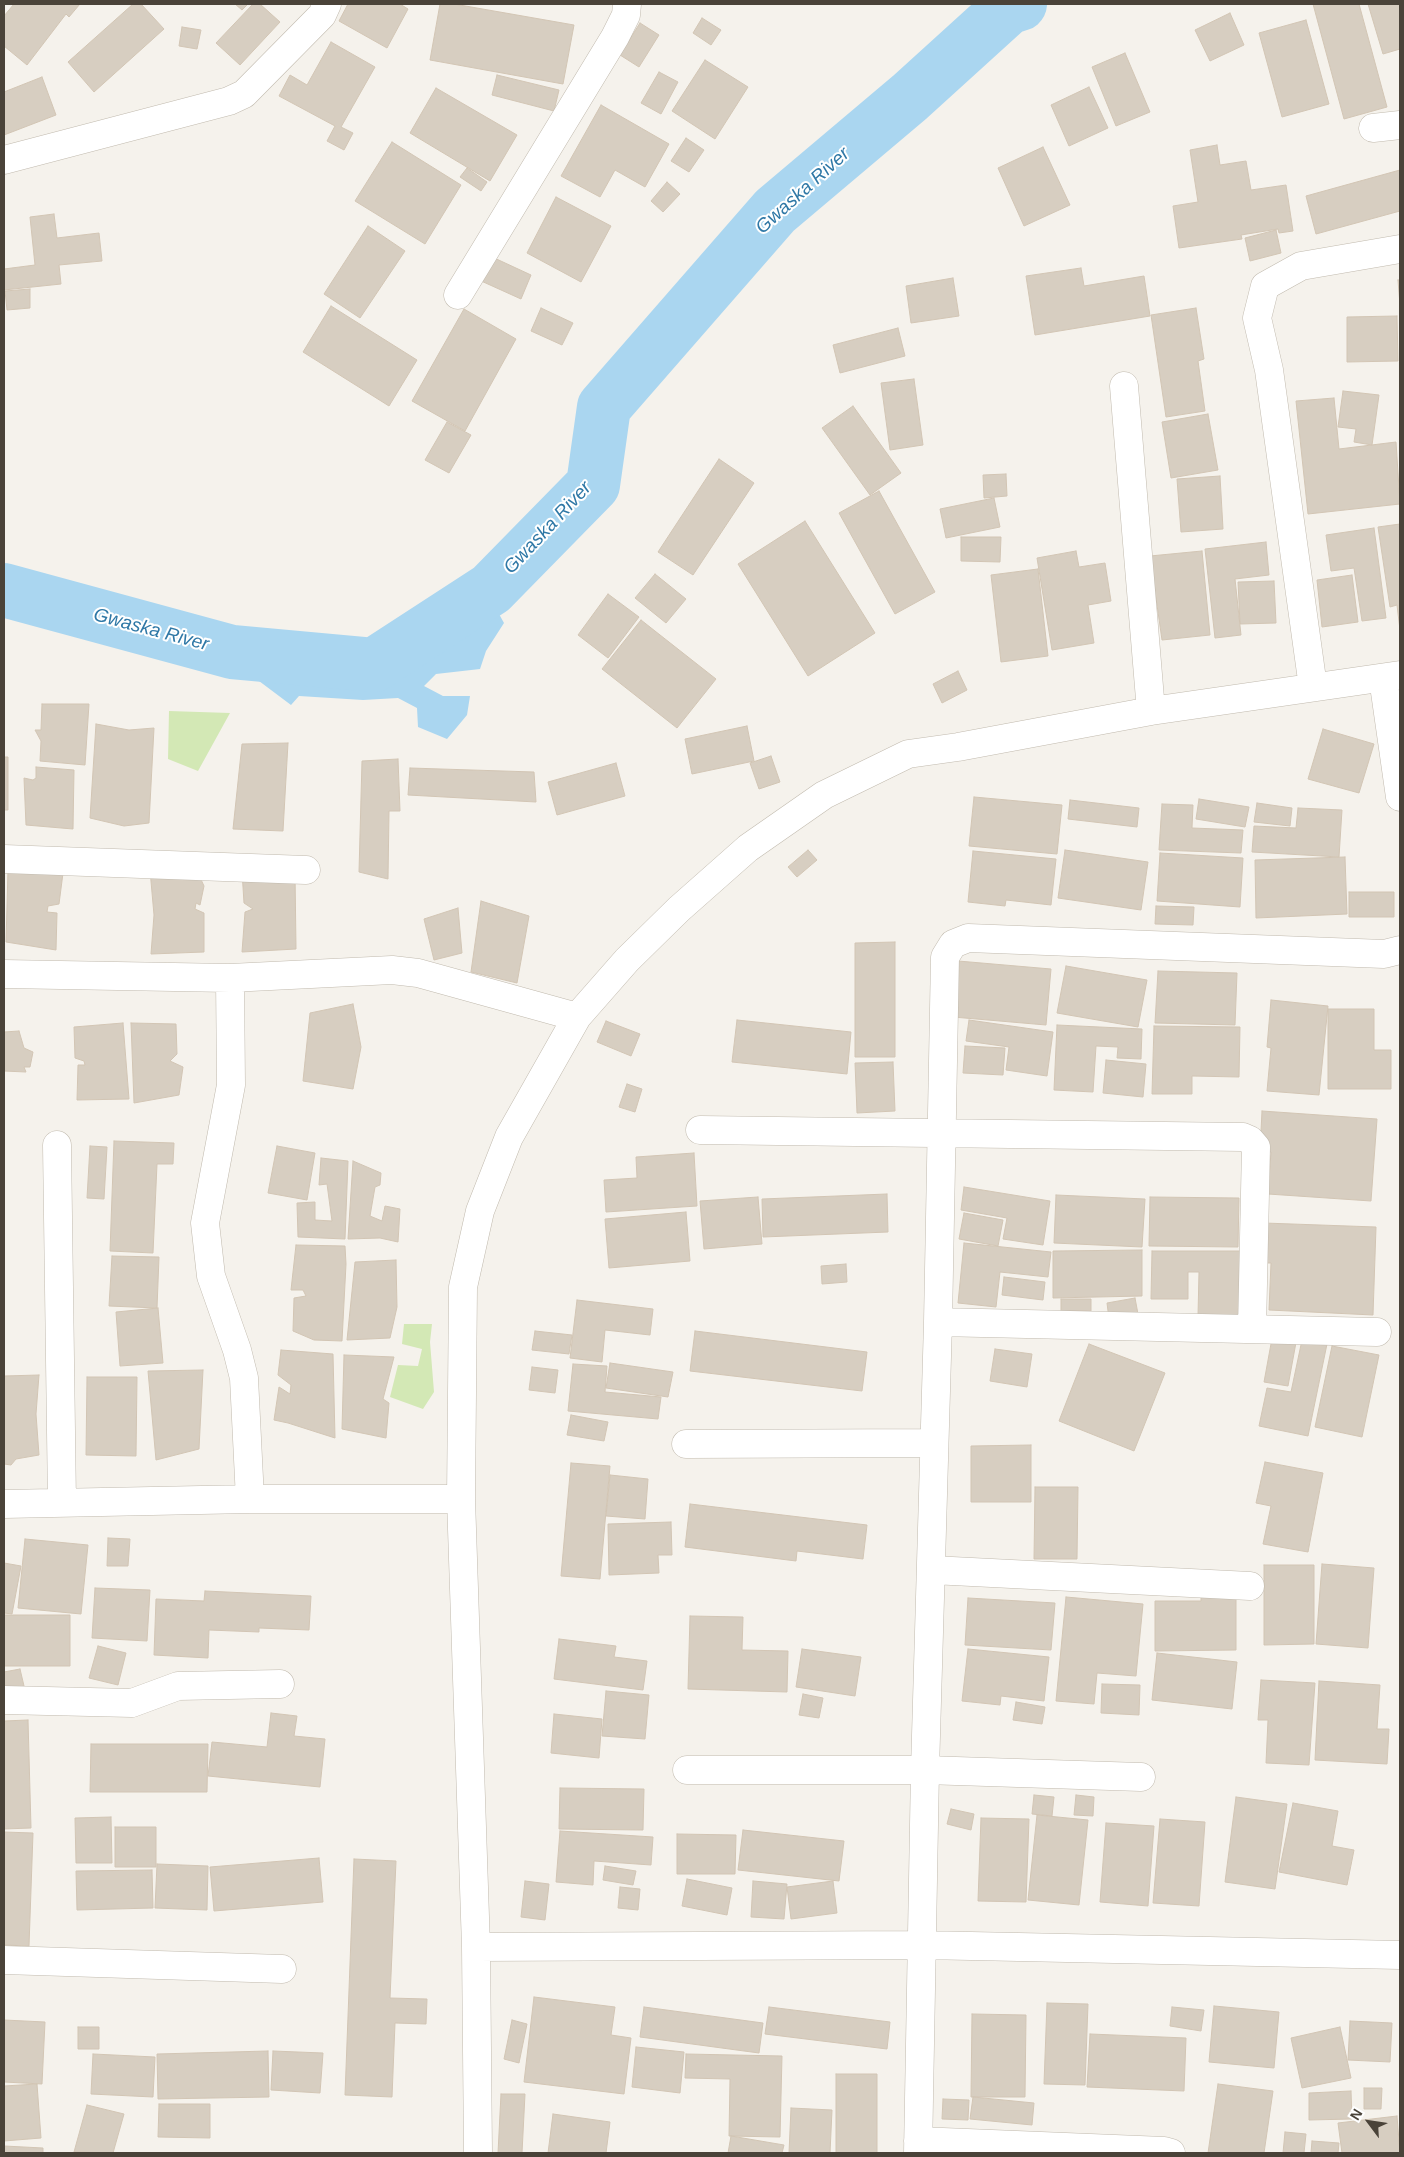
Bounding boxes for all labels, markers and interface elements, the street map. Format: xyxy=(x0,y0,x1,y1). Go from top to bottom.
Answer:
water label: Gwaska River xyxy=(751,143,855,239)
water label: Gwaska River xyxy=(499,477,597,579)
water label: Gwaska River xyxy=(91,604,211,656)
north arrow xyxy=(1344,2097,1394,2147)
text: N xyxy=(1347,2106,1366,2123)

